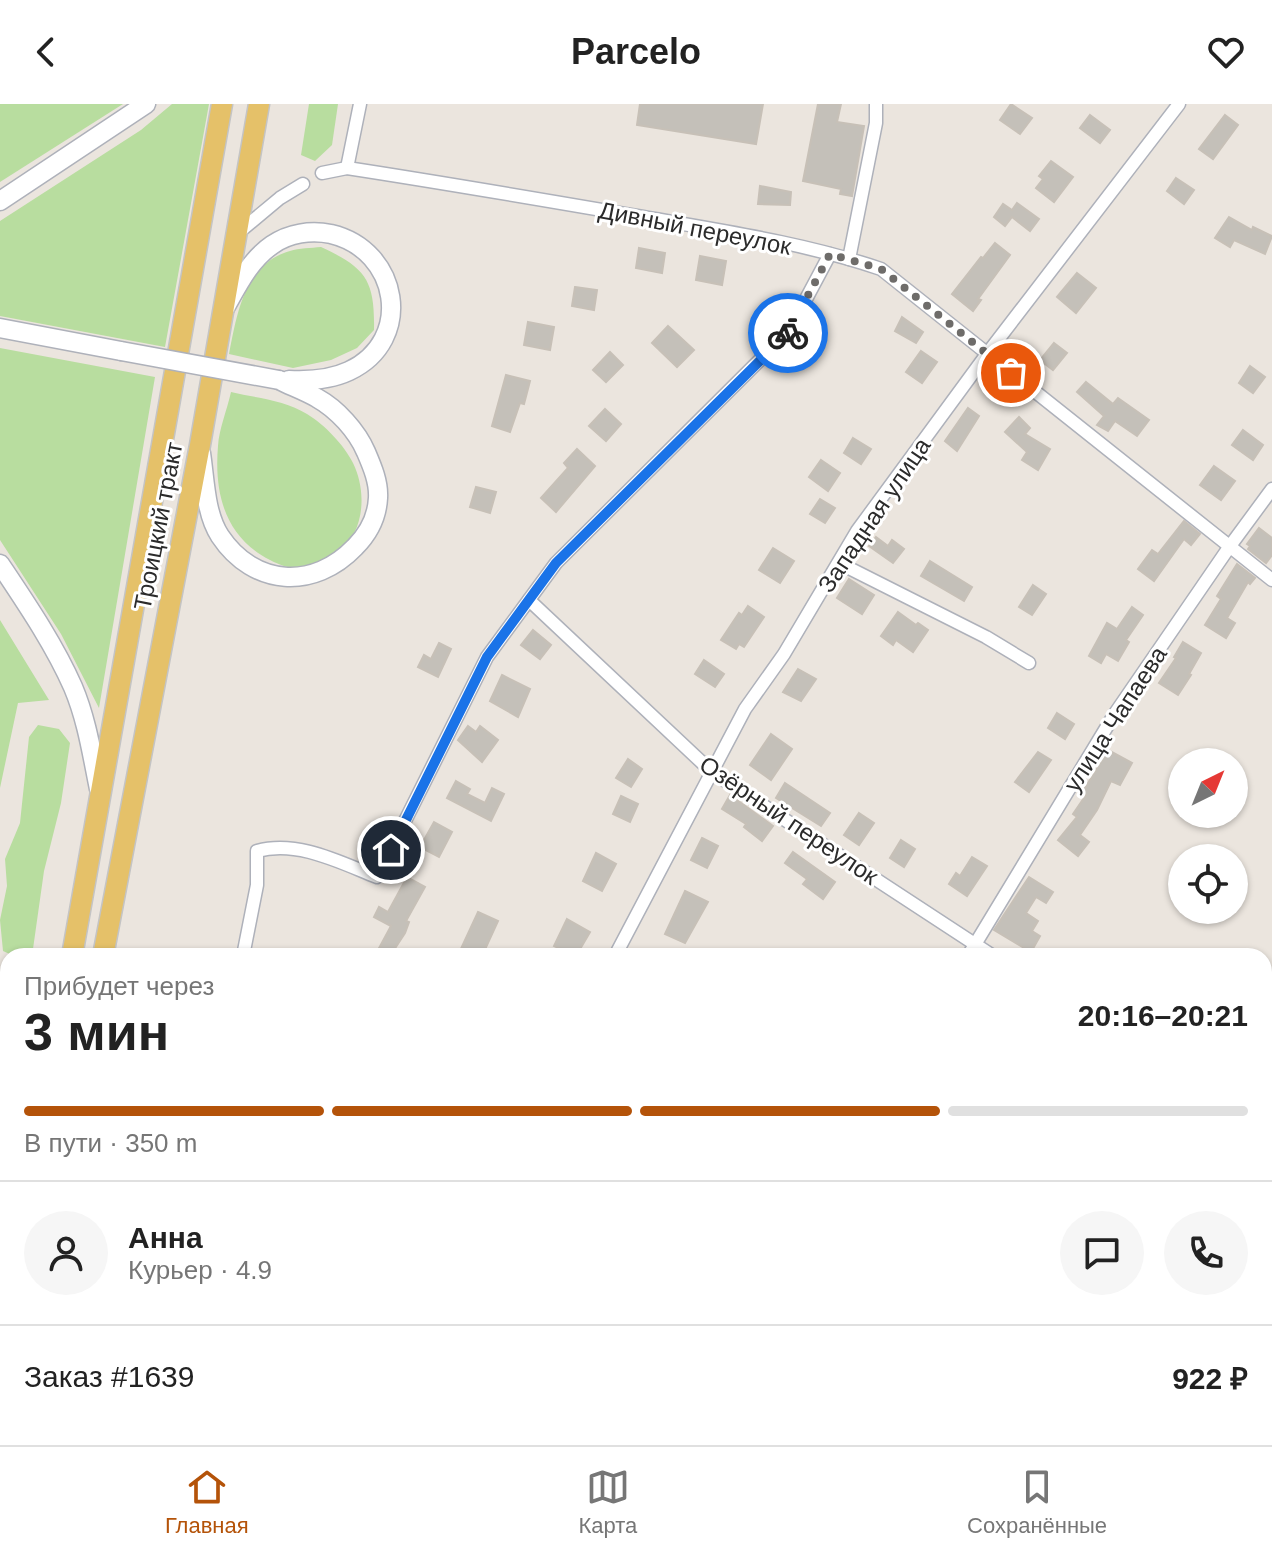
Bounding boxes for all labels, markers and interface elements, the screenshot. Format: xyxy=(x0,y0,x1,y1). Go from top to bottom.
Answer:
icon: back xyxy=(24,30,68,74)
icon: heart xyxy=(1204,30,1248,74)
text: Parcelo xyxy=(571,31,701,72)
street label: Дивный переулок xyxy=(597,196,794,260)
courier xyxy=(748,293,828,373)
icon: bike xyxy=(766,311,810,355)
pin xyxy=(977,339,1045,407)
icon: bag xyxy=(989,351,1033,395)
street label: Западная улица xyxy=(812,432,936,597)
street label: Троицкий тракт xyxy=(128,440,188,612)
street label: улица Чапаева xyxy=(1058,641,1172,797)
north arrow xyxy=(1168,748,1248,828)
map controls xyxy=(1168,748,1248,924)
street label: Озёрный переулок xyxy=(695,750,884,890)
pin xyxy=(357,816,425,884)
icon: home xyxy=(369,828,413,872)
button: locate xyxy=(1168,844,1248,924)
text: Прибудет через xyxy=(24,971,214,1001)
text: 20:16–20:21 xyxy=(1078,999,1248,1032)
text: 3 мин xyxy=(24,1003,169,1061)
text: В пути · 350 m xyxy=(24,1128,197,1158)
button: person xyxy=(24,1211,108,1295)
button: chat xyxy=(1060,1211,1144,1295)
button: phone xyxy=(1164,1211,1248,1295)
text: Анна xyxy=(128,1221,203,1254)
text: Курьер · 4.9 xyxy=(128,1255,272,1285)
text: Заказ #1639 xyxy=(24,1360,194,1393)
text: 922 ₽ xyxy=(1172,1362,1248,1395)
tab: Главная xyxy=(165,1465,249,1539)
tab: Карта xyxy=(578,1465,637,1539)
tab: Сохранённые xyxy=(967,1465,1107,1539)

